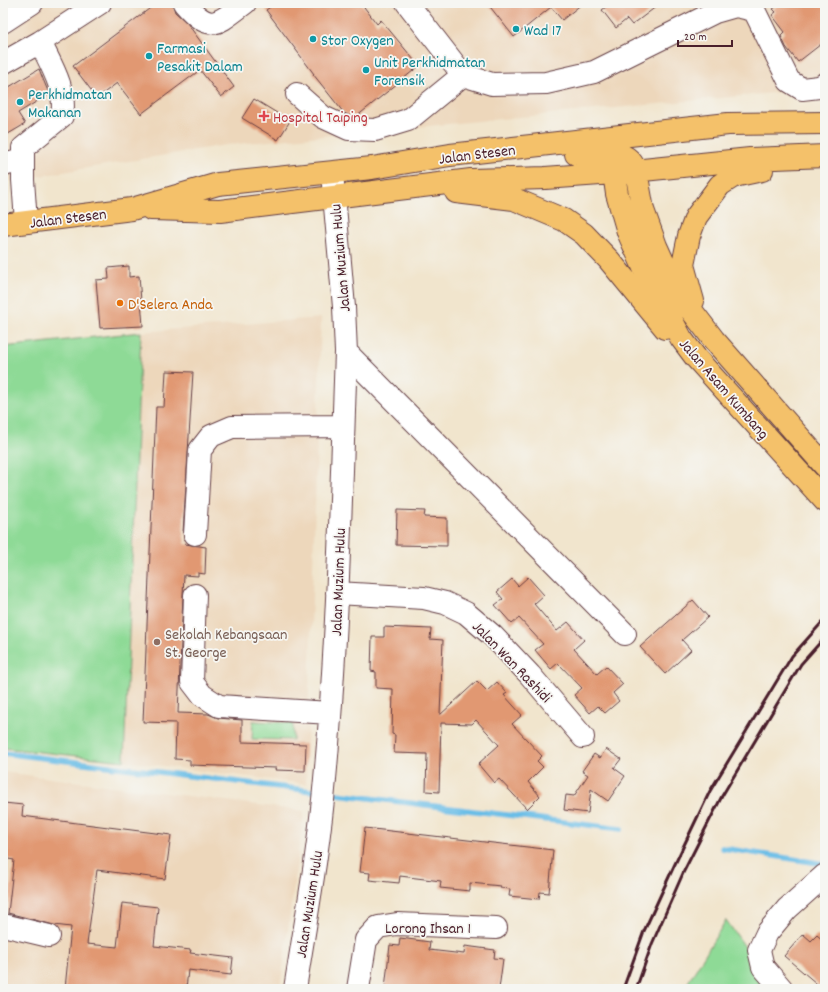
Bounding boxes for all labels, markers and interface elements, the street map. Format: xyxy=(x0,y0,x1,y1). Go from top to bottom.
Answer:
place label: Wad 17 xyxy=(524,20,562,43)
scale bar xyxy=(678,22,732,48)
marker: Wad 17 xyxy=(511,24,521,34)
text: 20 m xyxy=(684,29,707,46)
place label: Stor Oxygen xyxy=(321,30,394,53)
marker: Stor Oxygen xyxy=(308,34,318,44)
place label: Farmasi Pesakit Dalam xyxy=(157,38,243,79)
marker: Farmasi Pesakit Dalam xyxy=(144,51,154,61)
place label: Unit Perkhidmatan Forensik xyxy=(374,52,485,93)
marker: Unit Perkhidmatan Forensik xyxy=(361,65,371,75)
place label: Perkhidmatan Makanan xyxy=(28,84,112,125)
marker: Perkhidmatan Makanan xyxy=(15,97,25,107)
place label: Hospital Taiping xyxy=(273,107,368,130)
marker: Hospital Taiping xyxy=(258,110,270,122)
street label: Jalan Stesen xyxy=(438,139,517,172)
street label: Jalan Stesen xyxy=(29,203,108,236)
street label: Jalan Muzium Hulu xyxy=(325,203,358,313)
place label: D'Selera Anda xyxy=(128,294,213,317)
marker: D'Selera Anda xyxy=(115,298,125,308)
street label: Jalan Asam Kumbang xyxy=(673,334,774,445)
street label: Jalan Muzium Hulu xyxy=(326,527,353,637)
street label: Jalan Wan Rashidi xyxy=(466,617,556,709)
place label: Sekolah Kebangsaan St. George xyxy=(165,624,287,665)
marker: Sekolah Kebangsaan St. George xyxy=(152,637,162,647)
street label: Jalan Muzium Hulu xyxy=(291,849,330,960)
street label: Lorong Ihsan 1 xyxy=(385,918,471,941)

